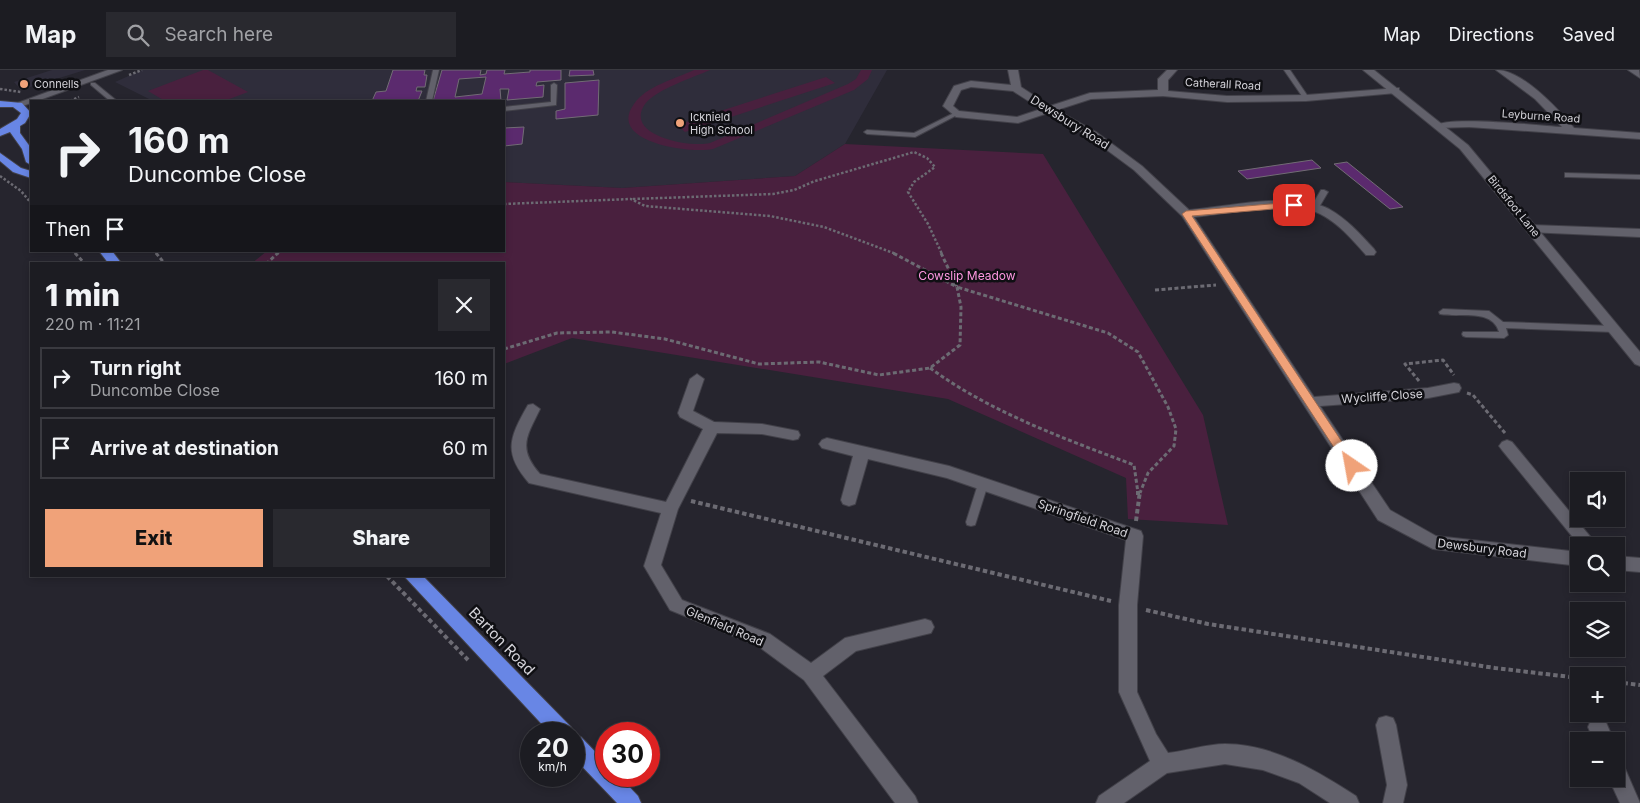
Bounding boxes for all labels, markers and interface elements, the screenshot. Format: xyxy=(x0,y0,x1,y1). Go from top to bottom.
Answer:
search box xyxy=(106,12,456,57)
text: Map xyxy=(25,20,76,49)
icon: search xyxy=(124,21,152,49)
text: Search here xyxy=(164,23,273,46)
text: Map xyxy=(1383,24,1421,45)
text: Directions xyxy=(1449,24,1534,45)
text: Saved xyxy=(1562,24,1615,45)
street label: Catherall Road xyxy=(1185,75,1261,93)
place label: Connells xyxy=(34,77,79,91)
marker: Connells xyxy=(18,78,30,90)
street label: Dewsbury Road xyxy=(1028,92,1112,152)
street label: Leyburne Road xyxy=(1501,106,1581,126)
place label: Icknield High School xyxy=(690,110,753,137)
marker: Icknield High School xyxy=(674,117,686,129)
text: 160 m xyxy=(128,119,230,161)
icon: right xyxy=(45,120,110,185)
text: Duncombe Close xyxy=(128,161,306,187)
street label: Birdsfoot Lane xyxy=(1485,172,1543,240)
pin xyxy=(1273,184,1315,226)
icon: arrive xyxy=(1280,191,1308,219)
icon: arrive xyxy=(101,215,129,243)
text: Then xyxy=(45,218,91,241)
park label: Cowslip Meadow xyxy=(918,268,1016,283)
text: 1 min xyxy=(45,277,120,313)
button: close xyxy=(438,279,490,331)
text: 220 m · 11:21 xyxy=(45,314,141,334)
text: Turn right xyxy=(90,357,181,380)
icon: right xyxy=(47,364,75,392)
text: 160 m xyxy=(435,367,488,390)
text: Duncombe Close xyxy=(90,380,220,400)
street label: Wycliffe Close xyxy=(1341,386,1423,406)
icon: arrive xyxy=(47,434,75,462)
text: Arrive at destination xyxy=(90,437,279,460)
text: 60 m xyxy=(442,437,488,460)
position arrow xyxy=(1325,439,1377,491)
map controls xyxy=(1570,472,1625,787)
button: sound xyxy=(1570,472,1625,527)
street label: Springfield Road xyxy=(1036,496,1130,540)
button: Exit xyxy=(45,509,263,567)
button: Share xyxy=(273,509,490,567)
street label: Dewsbury Road xyxy=(1437,535,1527,561)
button: search xyxy=(1570,537,1625,592)
button: layers xyxy=(1570,602,1625,657)
street label: Barton Road xyxy=(465,603,539,679)
street label: Glenfield Road xyxy=(684,603,766,649)
button: + xyxy=(1570,667,1625,722)
speed limit sign: 30 xyxy=(595,722,660,787)
button: − xyxy=(1570,732,1625,787)
text: 20 xyxy=(536,733,569,763)
text: km/h xyxy=(538,759,567,774)

